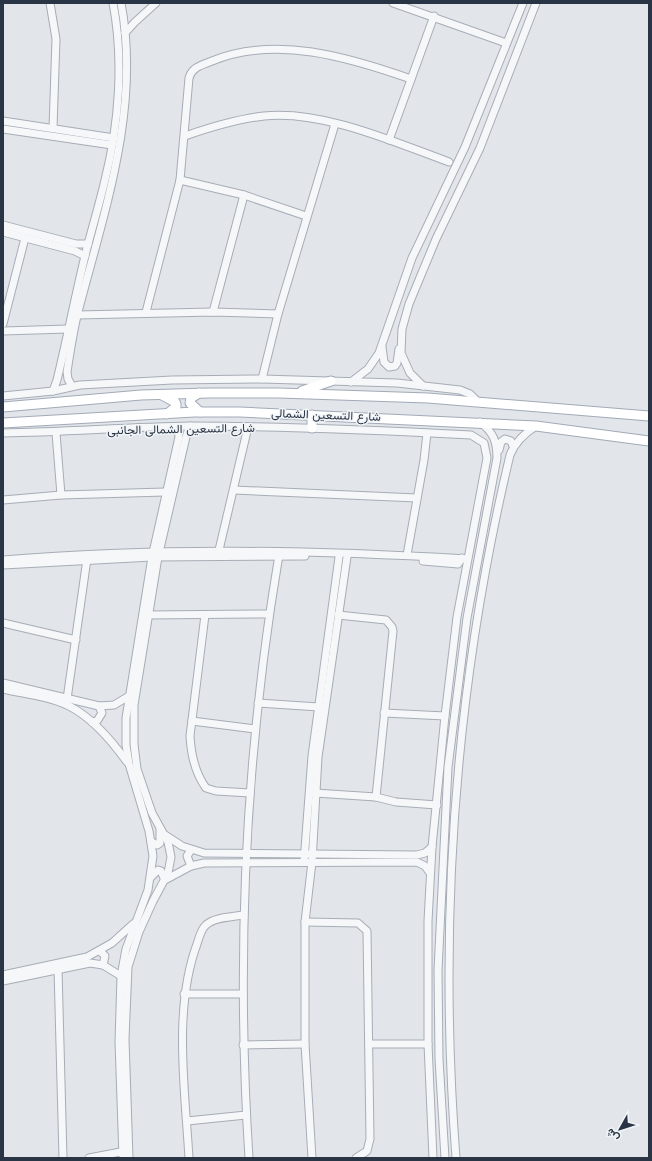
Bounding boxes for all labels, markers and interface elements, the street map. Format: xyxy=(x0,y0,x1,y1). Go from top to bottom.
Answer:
street label: شارع التسعين الشمالى xyxy=(271,404,381,426)
street label: شارع التسعين الشمالى الجانبى xyxy=(107,419,255,439)
north arrow xyxy=(600,1109,640,1149)
text: ش xyxy=(602,1125,623,1145)

